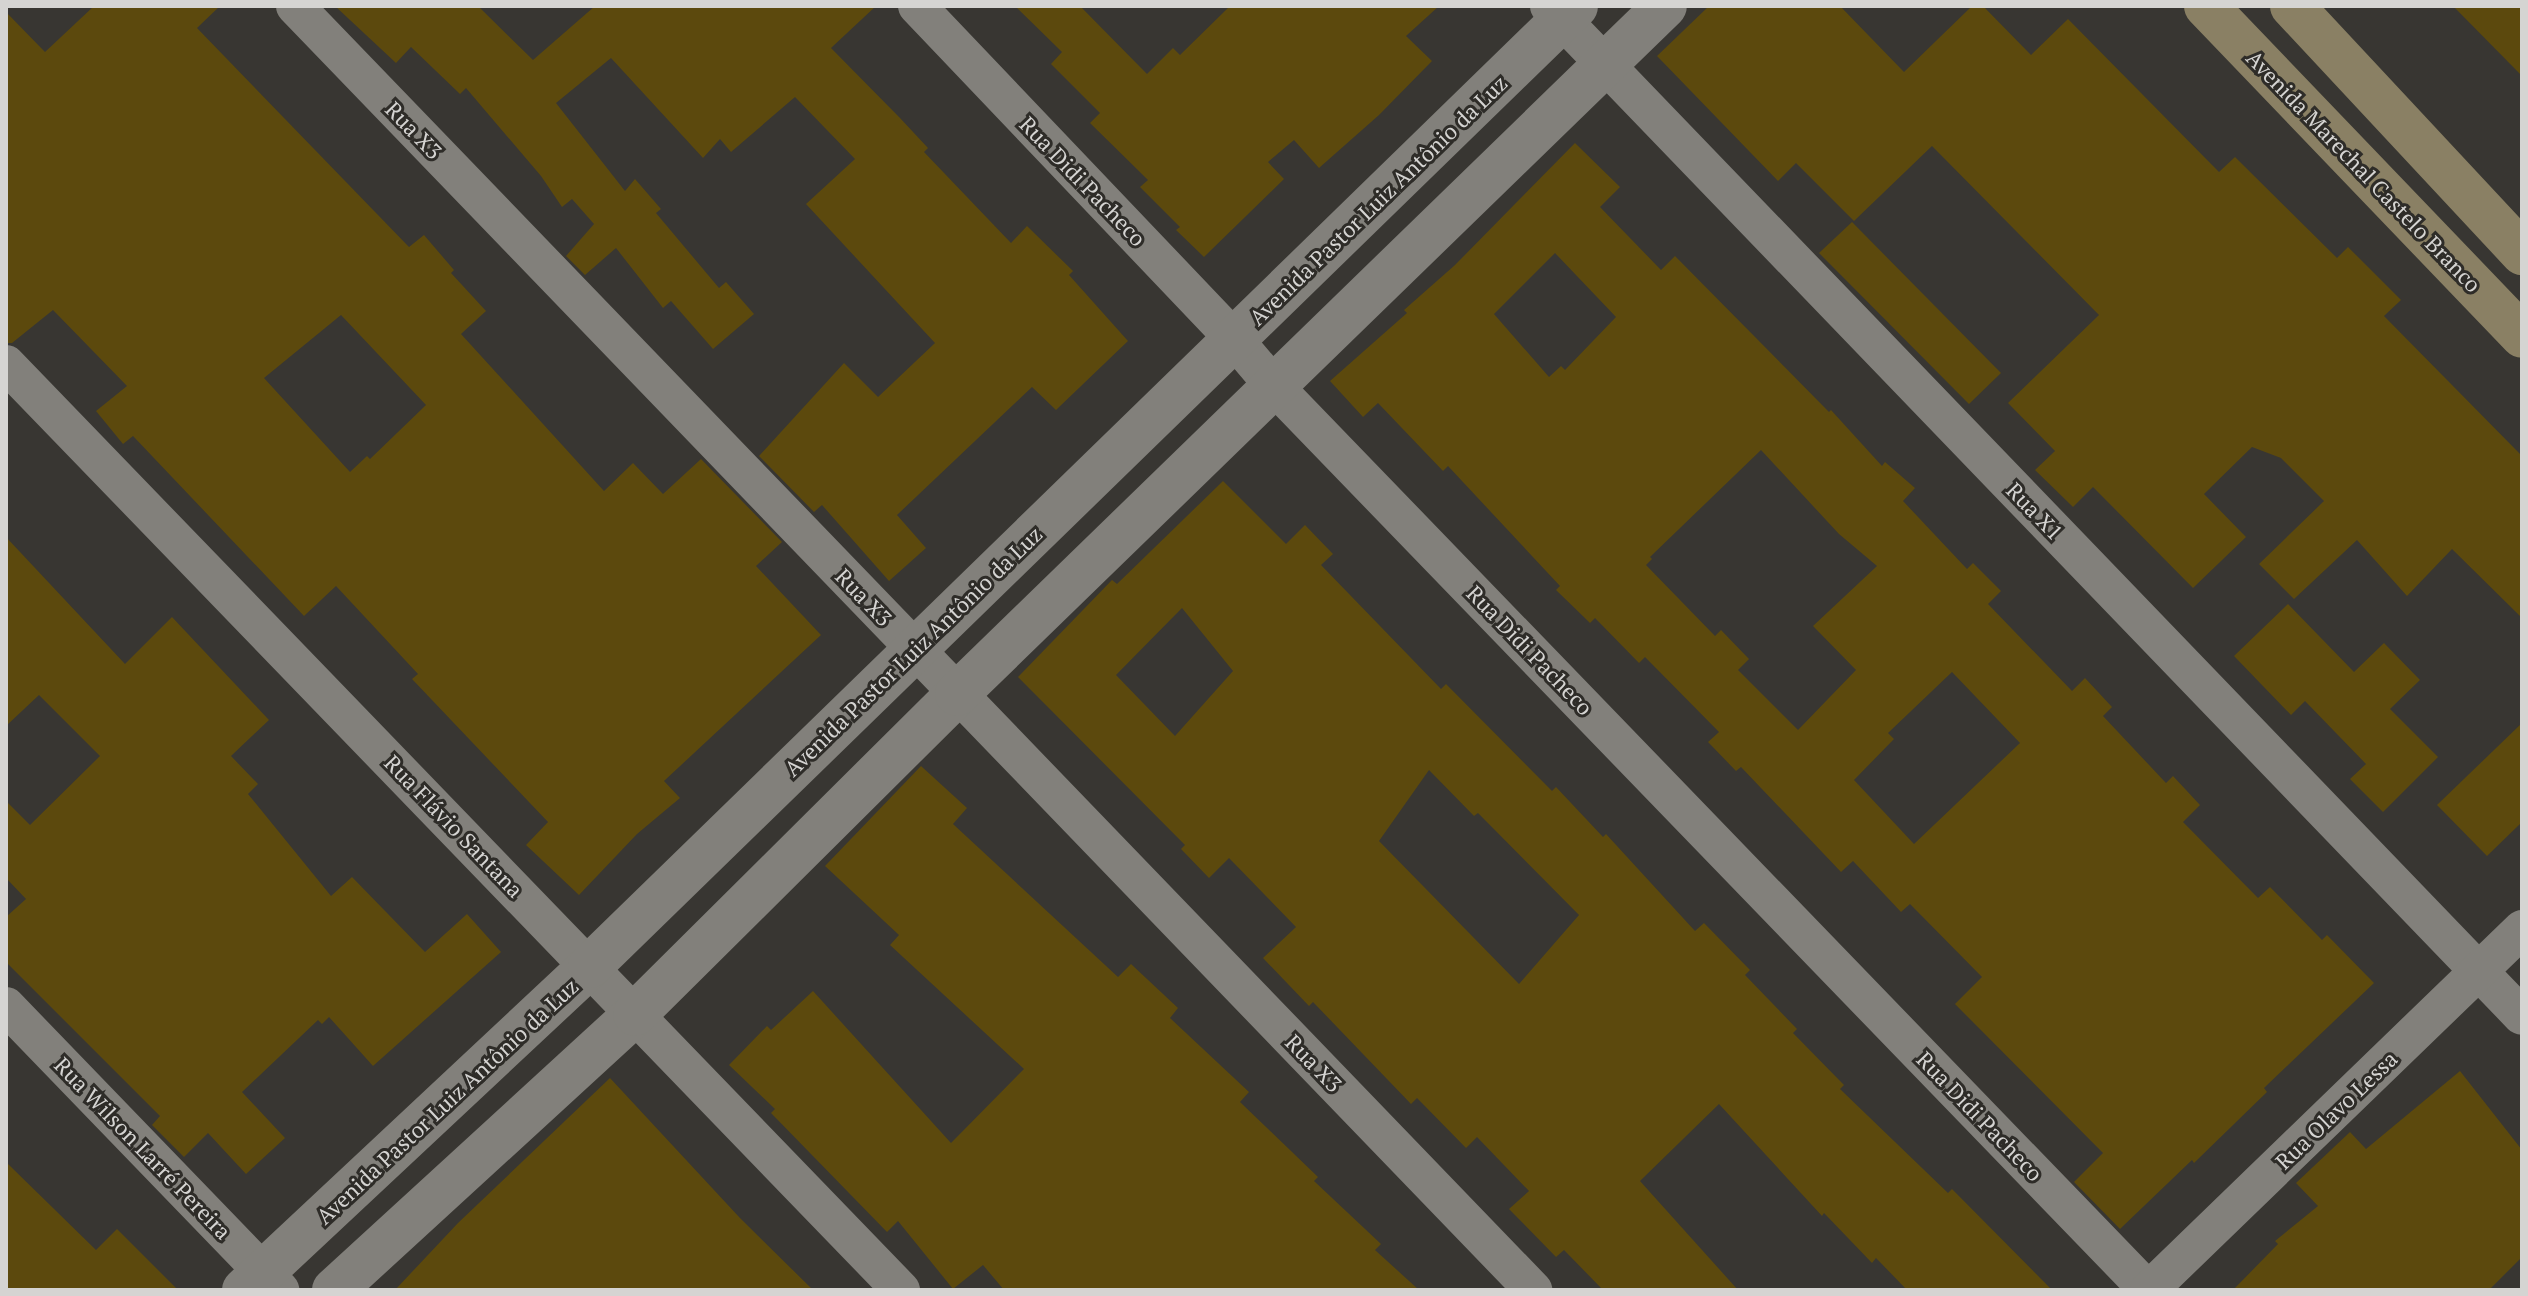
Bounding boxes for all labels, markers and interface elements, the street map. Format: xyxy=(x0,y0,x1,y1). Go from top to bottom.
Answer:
street label: Avenida Marechal Castelo Branco xyxy=(2241,45,2487,297)
street label: Avenida Pastor Luiz Antônio da Luz xyxy=(1243,69,1513,331)
street label: Rua X3 xyxy=(380,96,448,164)
street label: Rua Didi Pacheco xyxy=(1014,111,1152,251)
street label: Rua X1 xyxy=(2001,477,2069,545)
street label: Avenida Pastor Luiz Antônio da Luz xyxy=(778,520,1048,782)
street label: Rua X3 xyxy=(830,563,898,631)
street label: Rua Didi Pacheco xyxy=(1461,580,1599,720)
street label: Rua Flávio Santana xyxy=(379,749,529,903)
street label: Avenida Pastor Luiz Antônio da Luz xyxy=(311,972,583,1230)
street label: Rua X3 xyxy=(1280,1029,1348,1097)
street label: Rua Olavo Lessa xyxy=(2270,1045,2402,1175)
street label: Rua Didi Pacheco xyxy=(1911,1046,2049,1186)
street label: Rua Wilson Larré Pereira xyxy=(49,1052,237,1244)

